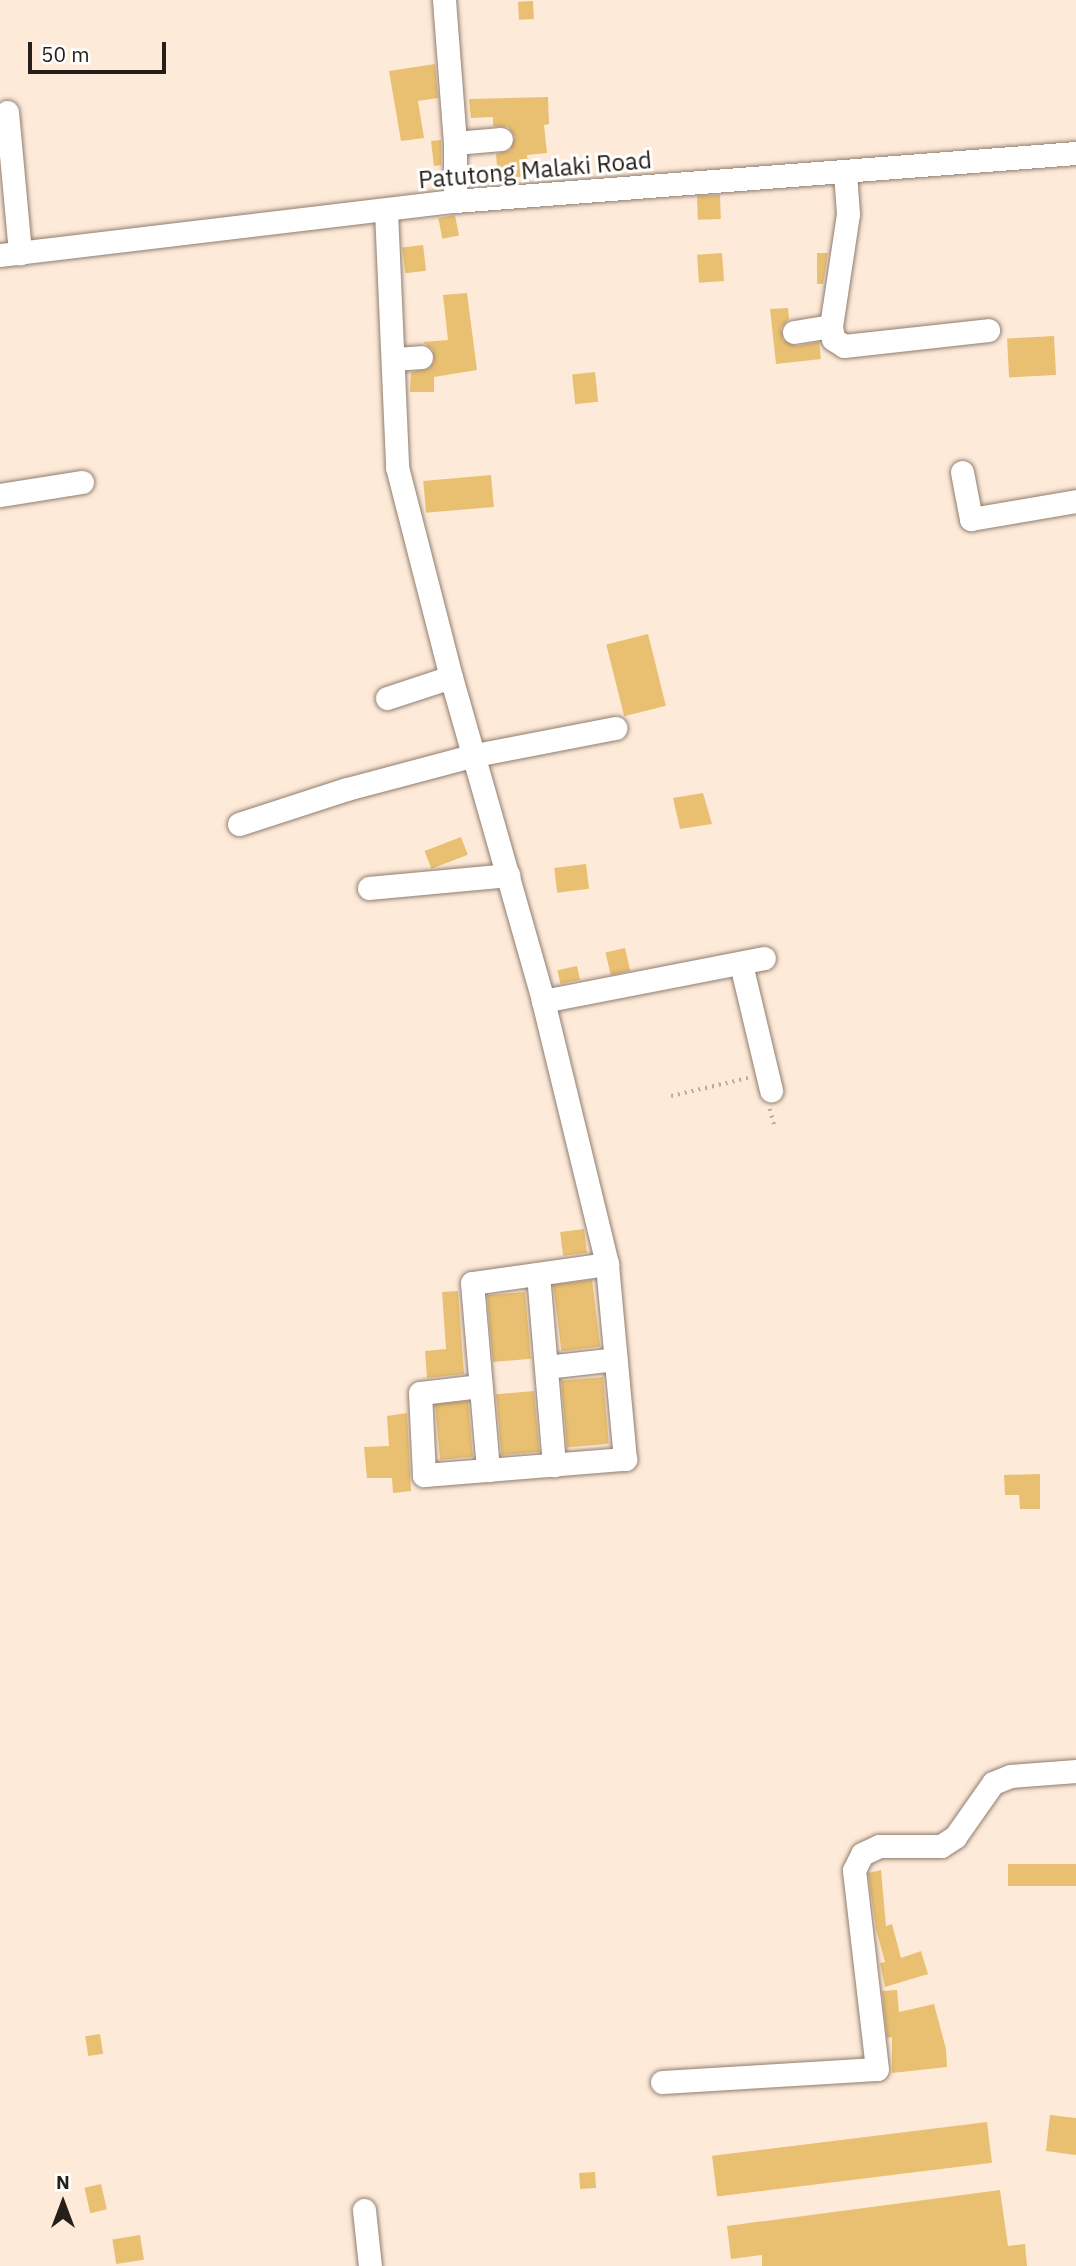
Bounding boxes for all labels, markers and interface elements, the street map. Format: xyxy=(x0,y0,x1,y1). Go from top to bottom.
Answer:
scale bar xyxy=(32,28,170,72)
text: 50 m xyxy=(41,40,90,68)
street label: Patutong Malaki Road xyxy=(417,145,653,195)
north arrow xyxy=(28,2168,98,2238)
text: N xyxy=(56,2170,70,2194)

